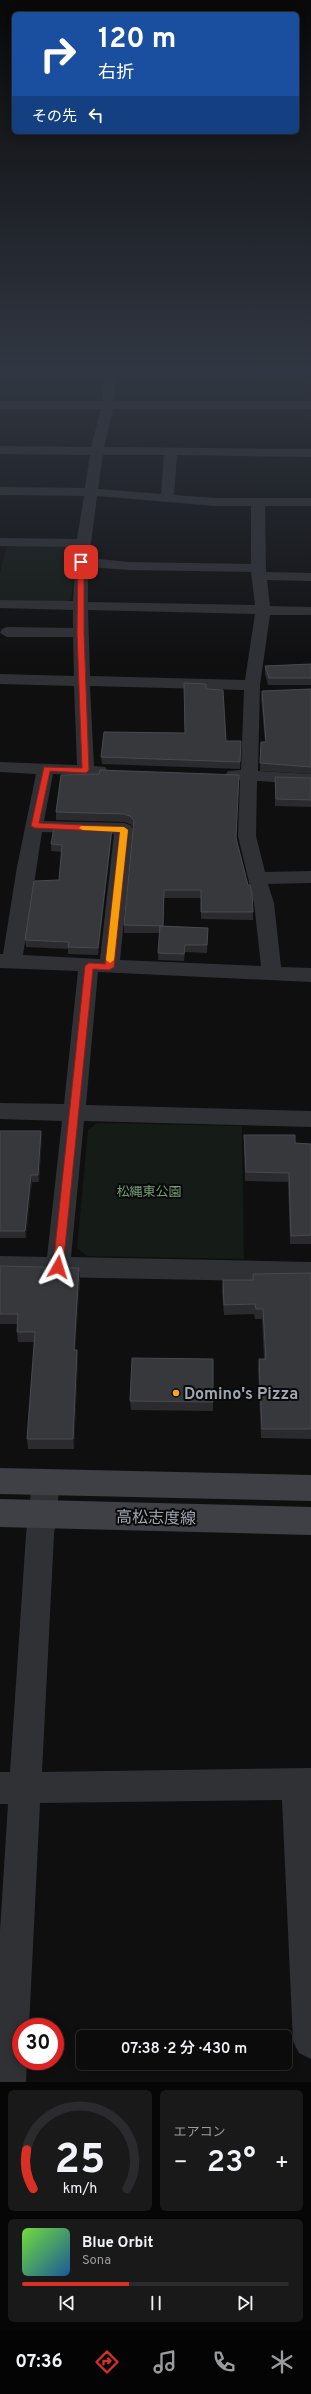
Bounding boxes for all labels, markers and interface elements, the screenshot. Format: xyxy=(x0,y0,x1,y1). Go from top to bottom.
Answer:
text: 120 m xyxy=(98,22,176,58)
icon: right xyxy=(32,28,84,80)
text: 右折 xyxy=(98,62,134,85)
icon: left xyxy=(85,104,107,126)
text: その先 xyxy=(32,108,77,127)
pin xyxy=(64,545,98,579)
icon: arrive xyxy=(70,551,92,573)
park label: 松縄東公園 xyxy=(116,1185,182,1201)
position arrow xyxy=(37,1246,79,1288)
place label: Domino's Pizza xyxy=(184,1385,298,1405)
marker: Domino's Pizza xyxy=(171,1388,181,1398)
street label: 高松志度線 xyxy=(116,1508,196,1530)
speed limit sign: 30 xyxy=(12,2018,64,2070)
text: 07:38 · 2 分 · 430 m xyxy=(121,2040,247,2059)
text: エアコン xyxy=(174,2125,226,2141)
text: 25 xyxy=(54,2134,105,2187)
text: 23° xyxy=(207,2145,256,2182)
text: − xyxy=(174,2150,188,2177)
text: + xyxy=(275,2150,289,2177)
text: km/h xyxy=(62,2179,97,2197)
text: Blue Orbit xyxy=(82,2234,153,2253)
text: Sona xyxy=(82,2253,111,2269)
icon: previous xyxy=(56,2292,78,2314)
icon: pause xyxy=(145,2292,167,2314)
icon: next xyxy=(234,2292,256,2314)
icon: directions xyxy=(93,2348,121,2376)
icon: music xyxy=(151,2348,179,2376)
icon: phone xyxy=(210,2348,238,2376)
icon: climate xyxy=(268,2348,296,2376)
text: 07:36 xyxy=(15,2351,63,2374)

